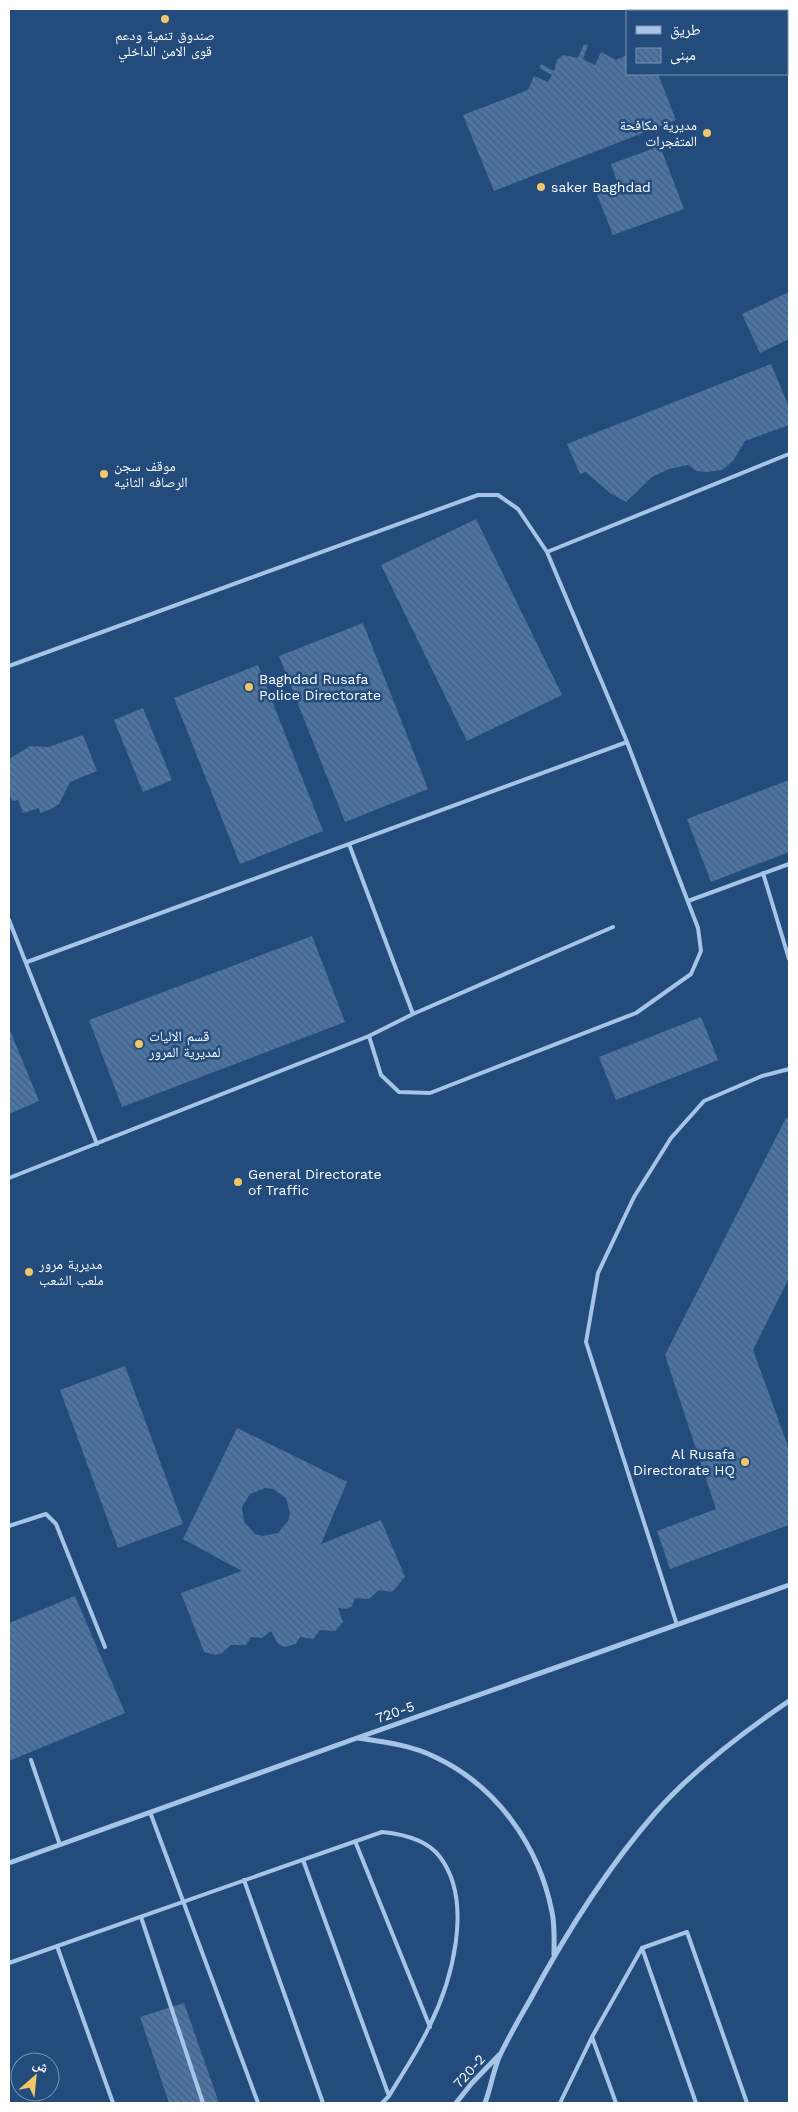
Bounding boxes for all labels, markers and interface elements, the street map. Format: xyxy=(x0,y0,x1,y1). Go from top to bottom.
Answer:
legend xyxy=(626,10,788,75)
marker: صندوق تنمية ودعم قوى الامن الداخلي xyxy=(159,13,171,25)
text: طريق xyxy=(670,21,701,40)
place label: صندوق تنمية ودعم قوى الامن الداخلي xyxy=(115,27,215,63)
text: مبنى xyxy=(670,46,696,65)
place label: مديرية مكافحة المتفجرات xyxy=(620,117,697,150)
marker: مديرية مكافحة المتفجرات xyxy=(701,127,713,139)
place label: saker Baghdad xyxy=(551,179,651,195)
marker: saker Baghdad xyxy=(535,181,547,193)
place label: موقف سجن الرصافه الثانيه xyxy=(114,458,188,491)
marker: موقف سجن الرصافه الثانيه xyxy=(98,468,110,480)
place label: Baghdad Rusafa Police Directorate xyxy=(259,671,381,703)
marker: Baghdad Rusafa Police Directorate xyxy=(243,681,255,693)
place label: قسم الاليات لمديرية المرور xyxy=(148,1028,220,1061)
marker: قسم الاليات لمديرية المرور xyxy=(133,1038,145,1050)
place label: General Directorate of Traffic xyxy=(248,1166,382,1198)
marker: General Directorate of Traffic xyxy=(232,1176,244,1188)
place label: مديرية مرور ملعب الشعب xyxy=(38,1256,104,1288)
marker: مديرية مرور ملعب الشعب xyxy=(23,1266,35,1278)
place label: Al Rusafa Directorate HQ xyxy=(633,1446,735,1478)
marker: Al Rusafa Directorate HQ xyxy=(739,1456,751,1468)
street label: 720-5 xyxy=(373,1698,417,1726)
street label: 720-2 xyxy=(450,2051,488,2091)
north arrow xyxy=(10,2052,60,2102)
text: ش xyxy=(30,2055,51,2077)

